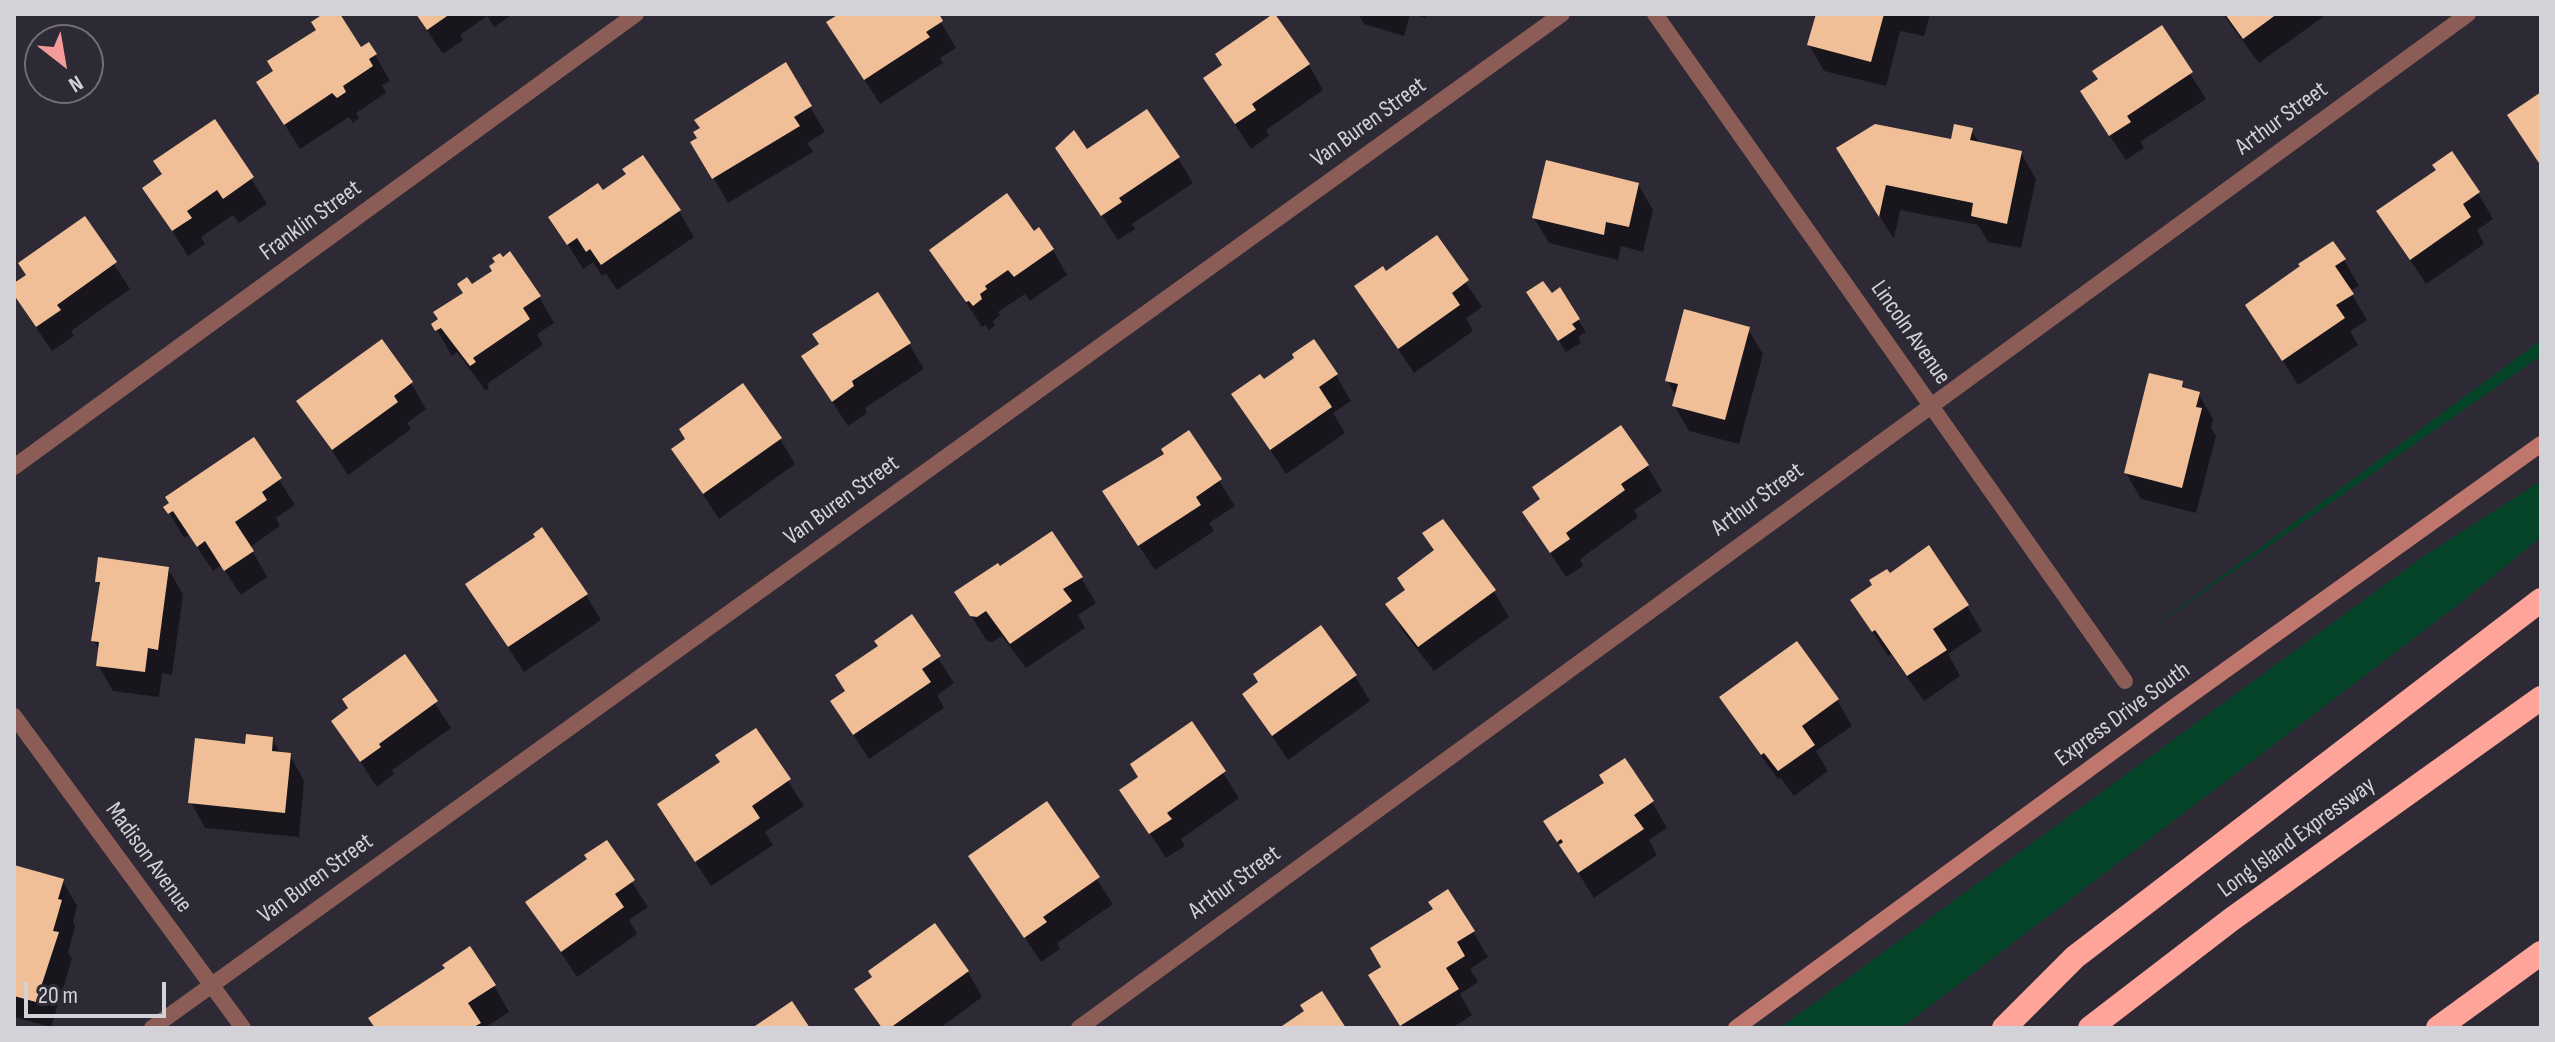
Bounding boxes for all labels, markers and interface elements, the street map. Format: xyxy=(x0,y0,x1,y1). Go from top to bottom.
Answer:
north arrow xyxy=(24,24,104,104)
text: N xyxy=(64,69,88,98)
street label: Van Buren Street xyxy=(1306,72,1432,174)
street label: Arthur Street xyxy=(2230,76,2334,162)
street label: Franklin Street xyxy=(255,175,367,267)
street label: Lincoln Avenue xyxy=(1864,275,1956,391)
street label: Van Buren Street xyxy=(779,450,905,552)
street label: Arthur Street xyxy=(1706,457,1810,543)
street label: Express Drive South xyxy=(2050,657,2196,773)
street label: Long Island Expressway xyxy=(2213,771,2381,905)
street label: Madison Avenue xyxy=(98,797,198,919)
street label: Van Buren Street xyxy=(253,828,379,930)
street label: Arthur Street xyxy=(1183,840,1287,926)
scale bar xyxy=(28,966,170,1016)
text: 20 m xyxy=(38,981,78,1010)

